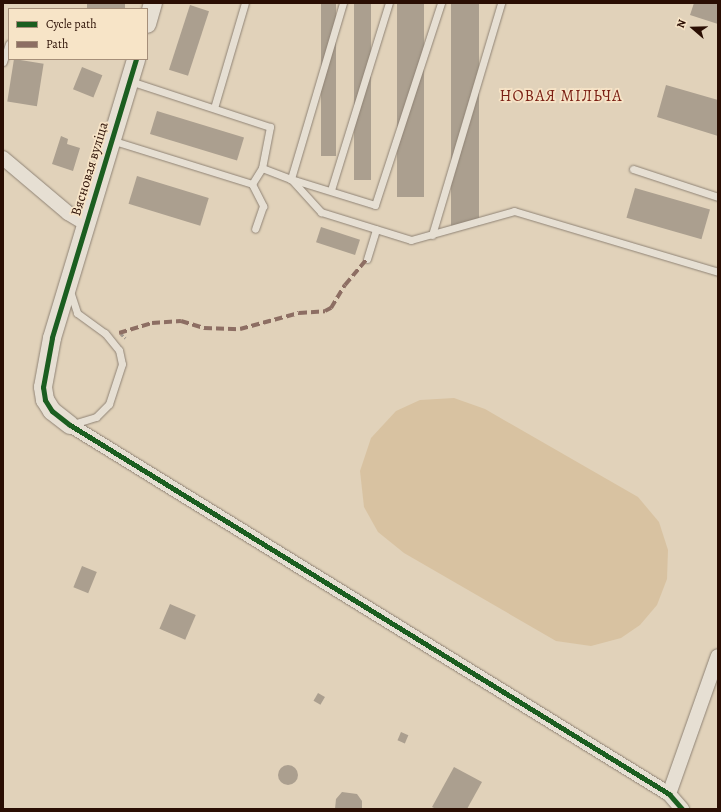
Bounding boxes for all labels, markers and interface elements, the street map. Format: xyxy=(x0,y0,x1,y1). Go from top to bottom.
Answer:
legend xyxy=(8,8,148,60)
north arrow xyxy=(673,8,713,48)
text: Cycle path xyxy=(46,16,97,32)
text: N xyxy=(673,17,690,30)
text: Path xyxy=(46,36,68,52)
district label: НОВАЯ МІЛЬЧА xyxy=(499,86,623,106)
street label: Вясновая вуліца xyxy=(68,120,112,218)

